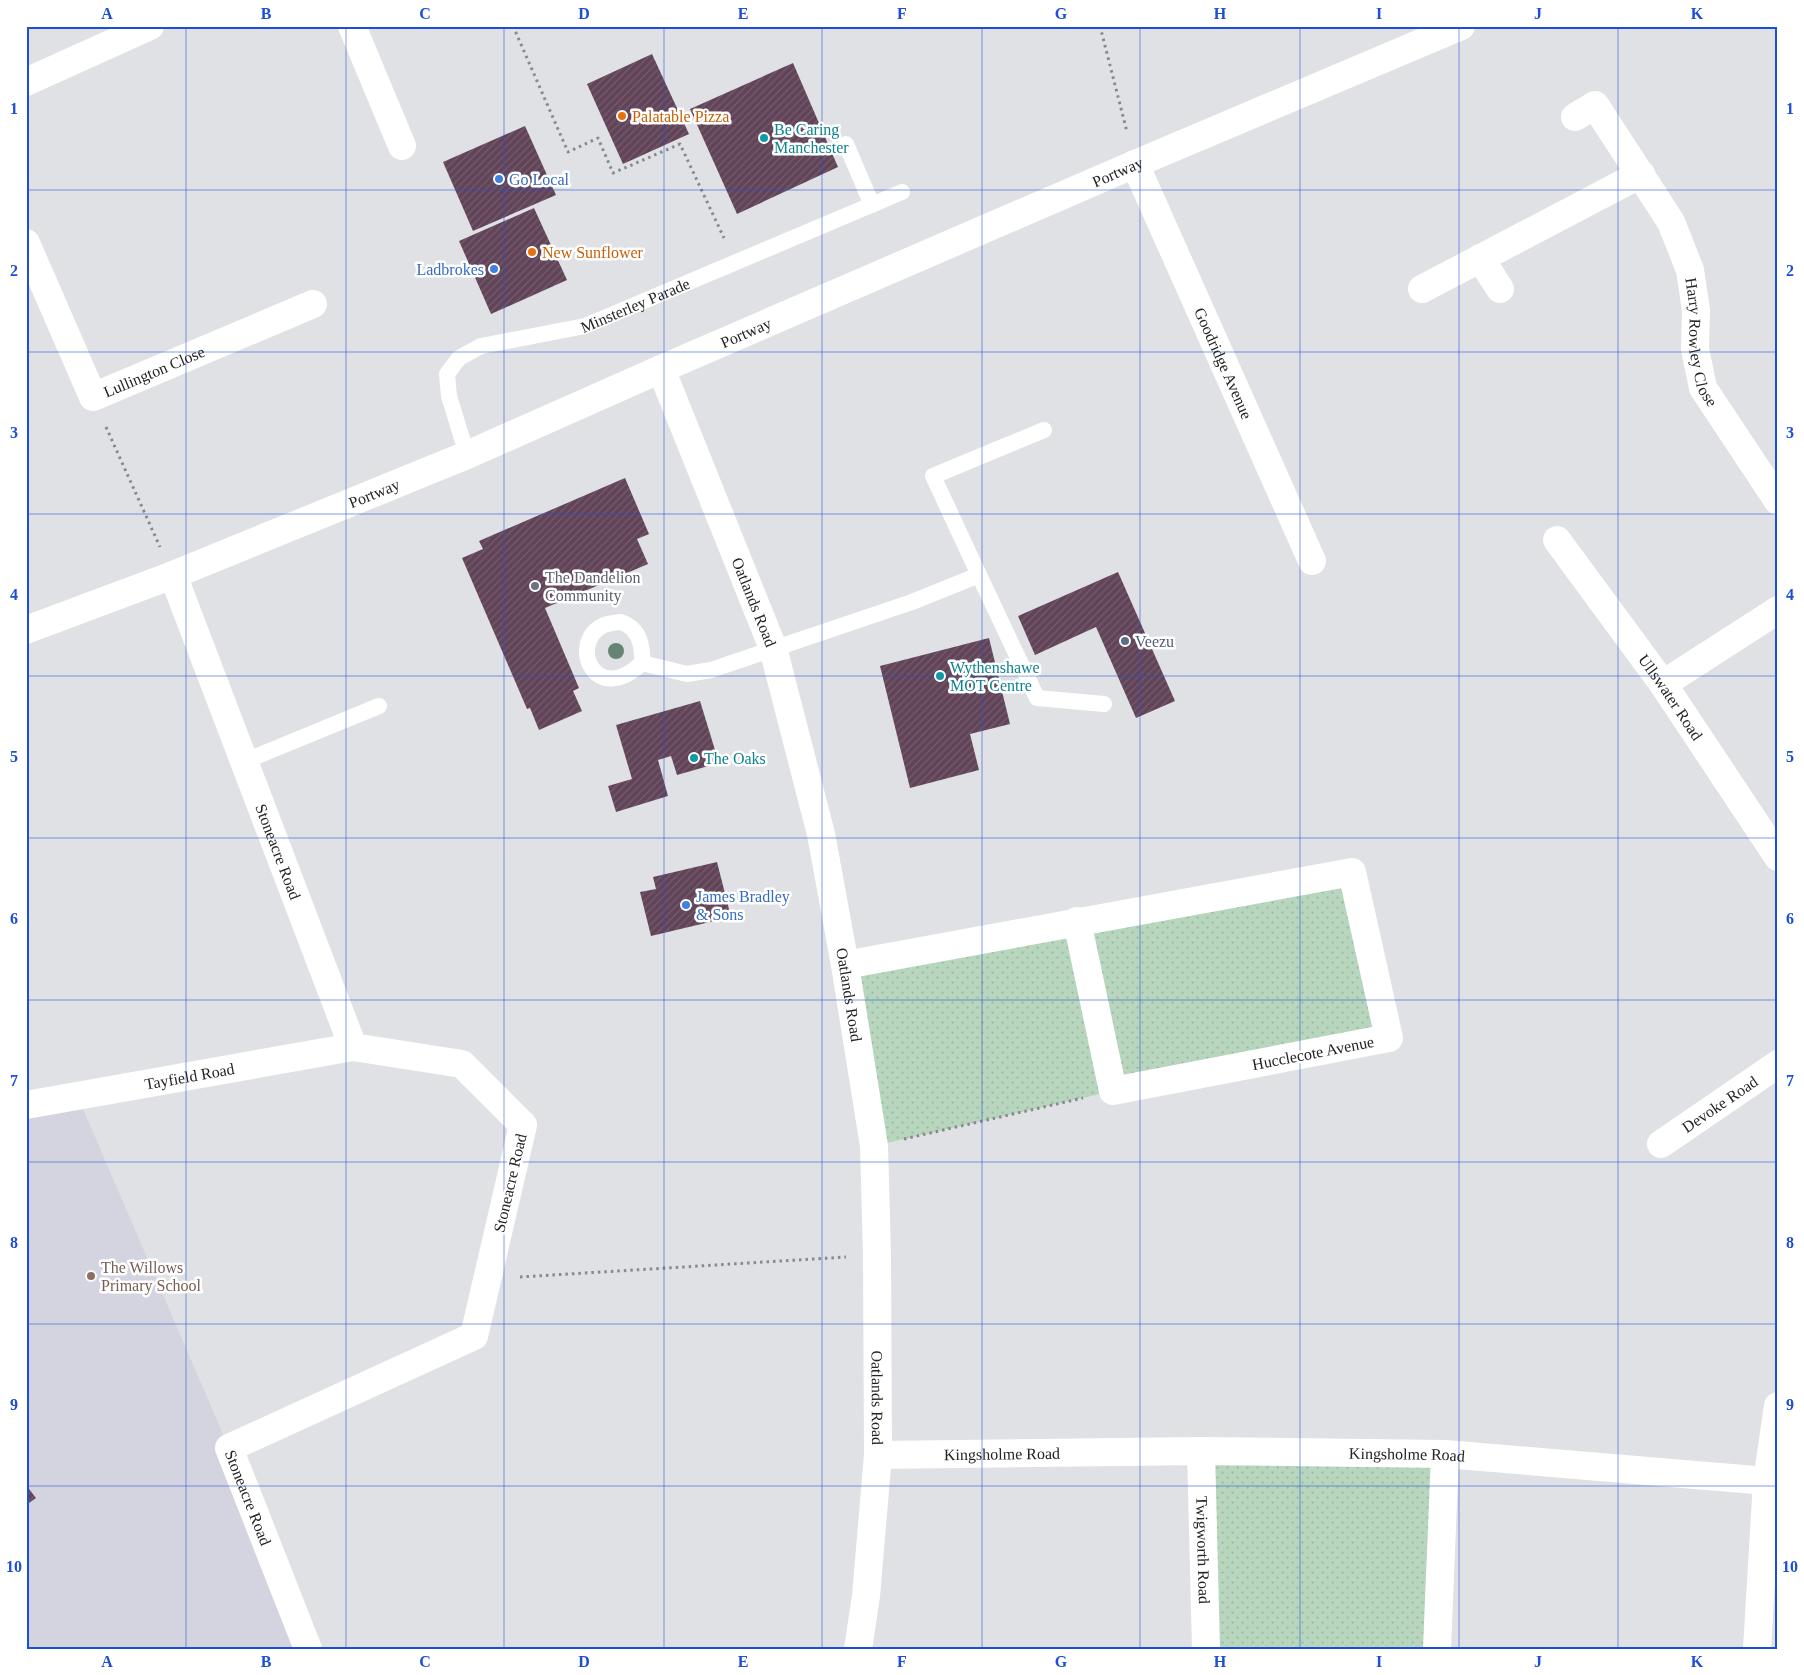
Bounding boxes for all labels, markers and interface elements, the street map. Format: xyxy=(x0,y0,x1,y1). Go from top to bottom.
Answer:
text: A xyxy=(101,5,113,22)
text: B xyxy=(261,5,272,22)
text: C xyxy=(419,5,431,22)
text: D xyxy=(578,5,590,22)
text: E xyxy=(738,5,748,22)
text: F xyxy=(897,5,907,22)
text: G xyxy=(1055,5,1068,22)
text: H xyxy=(1214,5,1227,22)
text: I xyxy=(1376,5,1382,22)
text: J xyxy=(1534,5,1542,22)
text: K xyxy=(1691,5,1704,22)
text: 1 xyxy=(10,100,18,117)
text: 1 xyxy=(1786,100,1794,117)
place label: Palatable Pizza xyxy=(632,108,729,125)
marker: Palatable Pizza xyxy=(616,110,628,122)
place label: Be Caring Manchester xyxy=(774,121,849,156)
marker: Be Caring Manchester xyxy=(758,132,770,144)
street label: Portway xyxy=(1090,153,1146,190)
place label: Go Local xyxy=(509,171,570,188)
marker: Go Local xyxy=(493,173,505,185)
place label: New Sunflower xyxy=(542,244,644,261)
marker: New Sunflower xyxy=(526,246,538,258)
place label: Ladbrokes xyxy=(416,261,484,278)
text: 2 xyxy=(10,262,18,279)
text: 2 xyxy=(1786,262,1794,279)
marker: Ladbrokes xyxy=(488,263,500,275)
street label: Minsterley Parade xyxy=(578,274,692,335)
street label: Harry Rowley Close xyxy=(1683,276,1721,409)
street label: Goodridge Avenue xyxy=(1192,305,1256,421)
street label: Portway xyxy=(718,314,774,351)
street label: Lullington Close xyxy=(101,342,207,400)
text: 3 xyxy=(10,424,18,441)
text: 3 xyxy=(1786,424,1794,441)
street label: Portway xyxy=(346,475,402,511)
street label: Oatlands Road xyxy=(729,555,780,649)
place label: The Dandelion Community xyxy=(545,569,641,605)
marker: The Dandelion Community xyxy=(529,580,541,592)
text: 4 xyxy=(10,586,18,603)
text: 4 xyxy=(1786,586,1794,603)
place label: Veezu xyxy=(1135,633,1174,650)
marker: Veezu xyxy=(1119,635,1131,647)
street label: Ullswater Road xyxy=(1636,651,1706,743)
place label: Wythenshawe MOT Centre xyxy=(950,659,1040,694)
marker: Wythenshawe MOT Centre xyxy=(934,670,946,682)
text: 5 xyxy=(10,748,18,765)
text: 5 xyxy=(1786,748,1794,765)
place label: The Oaks xyxy=(704,750,766,767)
marker: The Oaks xyxy=(688,752,700,764)
street label: Stoneacre Road xyxy=(253,801,304,902)
place label: James Bradley & Sons xyxy=(696,888,790,923)
marker: James Bradley & Sons xyxy=(680,899,692,911)
text: 6 xyxy=(10,910,18,927)
text: 6 xyxy=(1786,910,1794,927)
street label: Oatlands Road xyxy=(834,946,866,1043)
street label: Hucclecote Avenue xyxy=(1251,1033,1375,1073)
street label: Tayfield Road xyxy=(143,1060,236,1092)
text: 7 xyxy=(10,1072,18,1089)
street label: Devoke Road xyxy=(1679,1072,1761,1136)
text: 7 xyxy=(1786,1072,1794,1089)
street label: Stoneacre Road xyxy=(490,1132,530,1234)
text: 8 xyxy=(10,1234,18,1251)
text: 8 xyxy=(1786,1234,1794,1251)
place label: The Willows Primary School xyxy=(101,1259,202,1295)
marker: The Willows Primary School xyxy=(85,1270,97,1282)
street label: Oatlands Road xyxy=(869,1350,886,1445)
text: 9 xyxy=(10,1396,18,1413)
text: 9 xyxy=(1786,1396,1794,1413)
street label: Kingsholme Road xyxy=(944,1444,1060,1463)
street label: Kingsholme Road xyxy=(1349,1444,1466,1464)
street label: Stoneacre Road xyxy=(222,1447,275,1548)
street label: Twigworth Road xyxy=(1193,1496,1213,1604)
text: 10 xyxy=(6,1558,22,1575)
text: 10 xyxy=(1782,1558,1798,1575)
text: A xyxy=(101,1653,113,1670)
text: B xyxy=(261,1653,272,1670)
text: C xyxy=(419,1653,431,1670)
text: D xyxy=(578,1653,590,1670)
text: E xyxy=(738,1653,748,1670)
text: F xyxy=(897,1653,907,1670)
text: G xyxy=(1055,1653,1068,1670)
text: H xyxy=(1214,1653,1227,1670)
text: I xyxy=(1376,1653,1382,1670)
text: J xyxy=(1534,1653,1542,1670)
text: K xyxy=(1691,1653,1704,1670)

